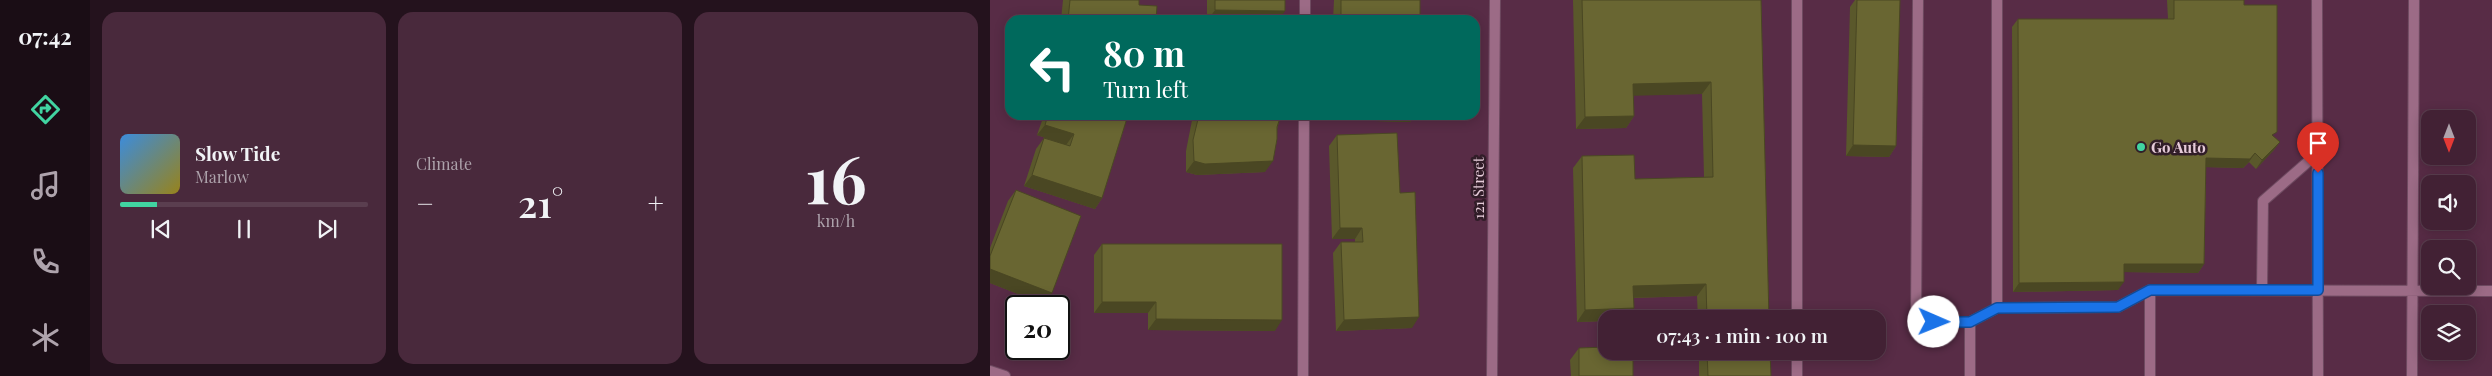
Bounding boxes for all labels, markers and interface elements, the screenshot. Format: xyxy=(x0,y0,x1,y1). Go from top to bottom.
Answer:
text: 07:42 xyxy=(18,21,72,51)
text: 80 m xyxy=(1103,29,1185,76)
icon: left xyxy=(1020,35,1085,100)
text: Turn left xyxy=(1103,74,1188,104)
icon: directions xyxy=(28,92,63,127)
north arrow xyxy=(2421,110,2476,165)
map controls xyxy=(2421,110,2476,360)
pin xyxy=(2297,122,2339,173)
icon: arrive xyxy=(2304,129,2332,157)
text: 16 xyxy=(805,134,867,220)
place label: Go Auto xyxy=(2151,137,2206,157)
text: Slow Tide xyxy=(195,140,280,166)
marker: Go Auto xyxy=(2135,141,2147,153)
text: Climate xyxy=(416,153,472,174)
street label: 121 Street xyxy=(1468,156,1488,219)
text: Marlow xyxy=(195,166,249,187)
icon: music xyxy=(28,168,63,203)
button: sound xyxy=(2421,175,2476,230)
text: 21° xyxy=(518,177,564,228)
text: − xyxy=(416,184,434,221)
text: + xyxy=(648,184,664,221)
text: km/h xyxy=(817,210,855,231)
icon: previous xyxy=(147,215,175,243)
icon: pause xyxy=(230,215,258,243)
icon: next xyxy=(313,215,341,243)
button: search xyxy=(2421,240,2476,295)
icon: phone xyxy=(28,244,63,279)
speed limit sign: 20 xyxy=(1005,295,1070,360)
position arrow xyxy=(1907,295,1959,347)
button: layers xyxy=(2421,305,2476,360)
icon: climate xyxy=(28,320,63,355)
text: 07:43 · 1 min · 100 m xyxy=(1656,322,1828,348)

